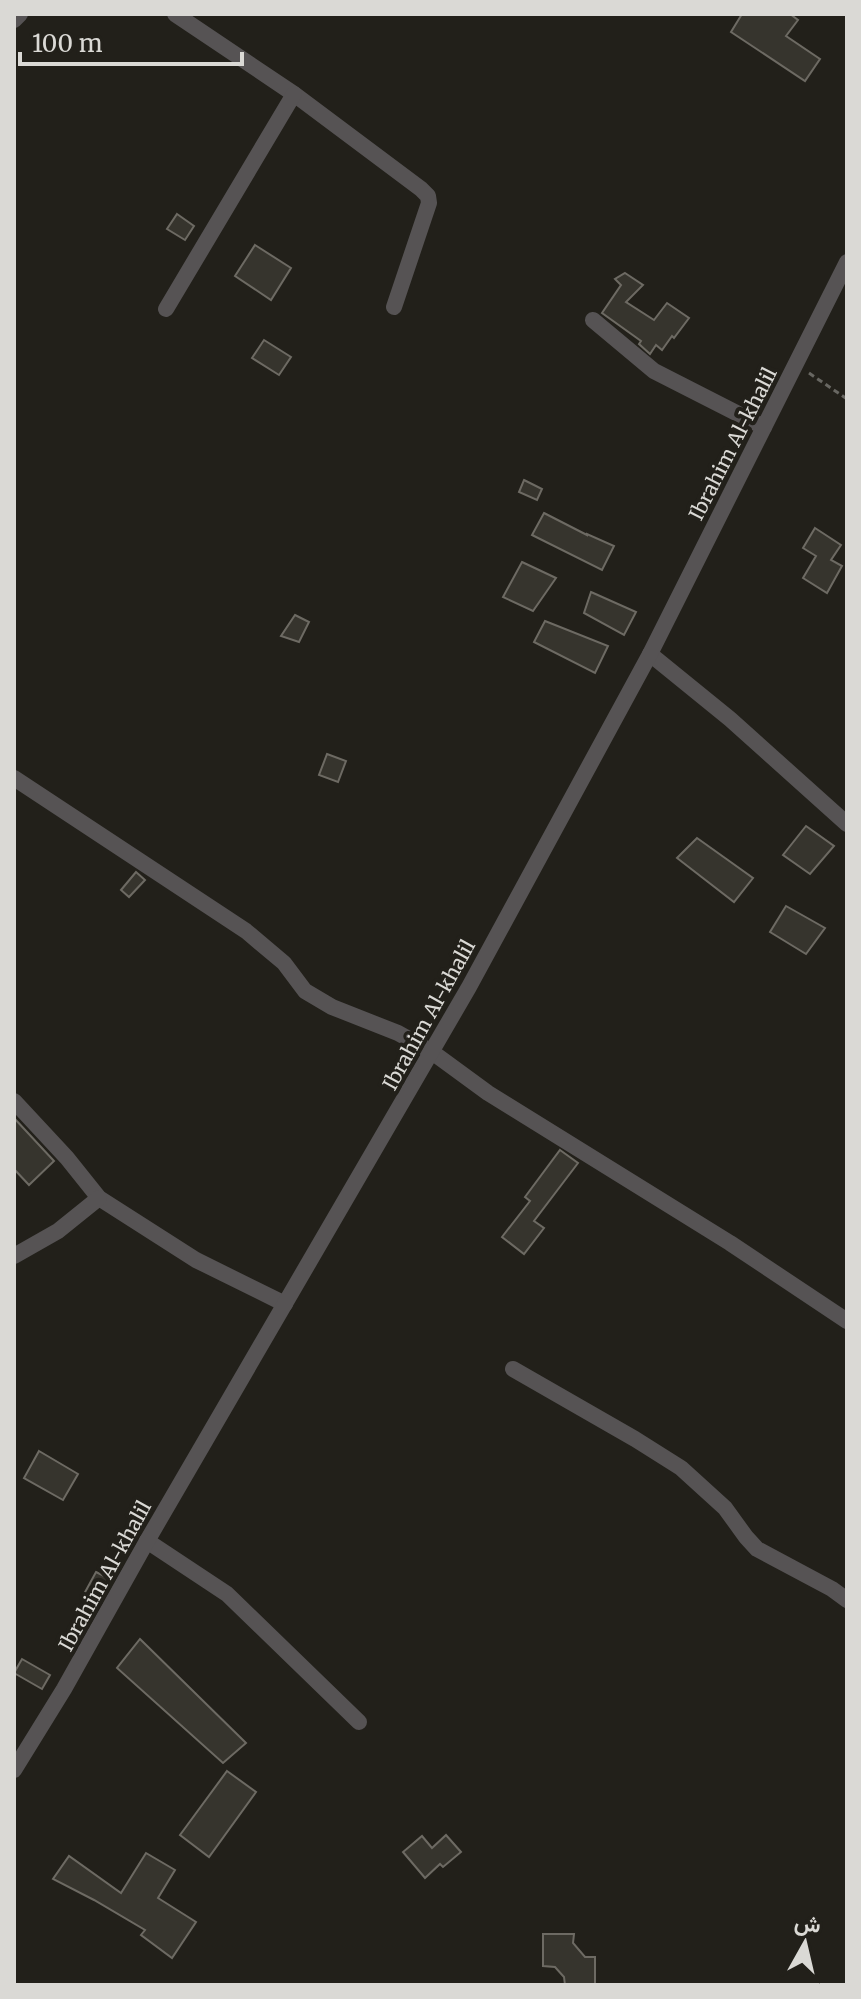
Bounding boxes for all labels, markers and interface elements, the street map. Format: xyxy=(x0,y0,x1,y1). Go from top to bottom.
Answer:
scale bar xyxy=(20,16,242,66)
text: 100 m xyxy=(32,28,103,59)
street label: Ibrahim Al-khalil xyxy=(683,363,782,524)
street label: Ibrahim Al-khalil xyxy=(377,935,480,1094)
street label: Ibrahim Al-khalil xyxy=(53,1496,156,1655)
north arrow xyxy=(765,1903,845,1983)
text: ش xyxy=(793,1907,823,1939)

